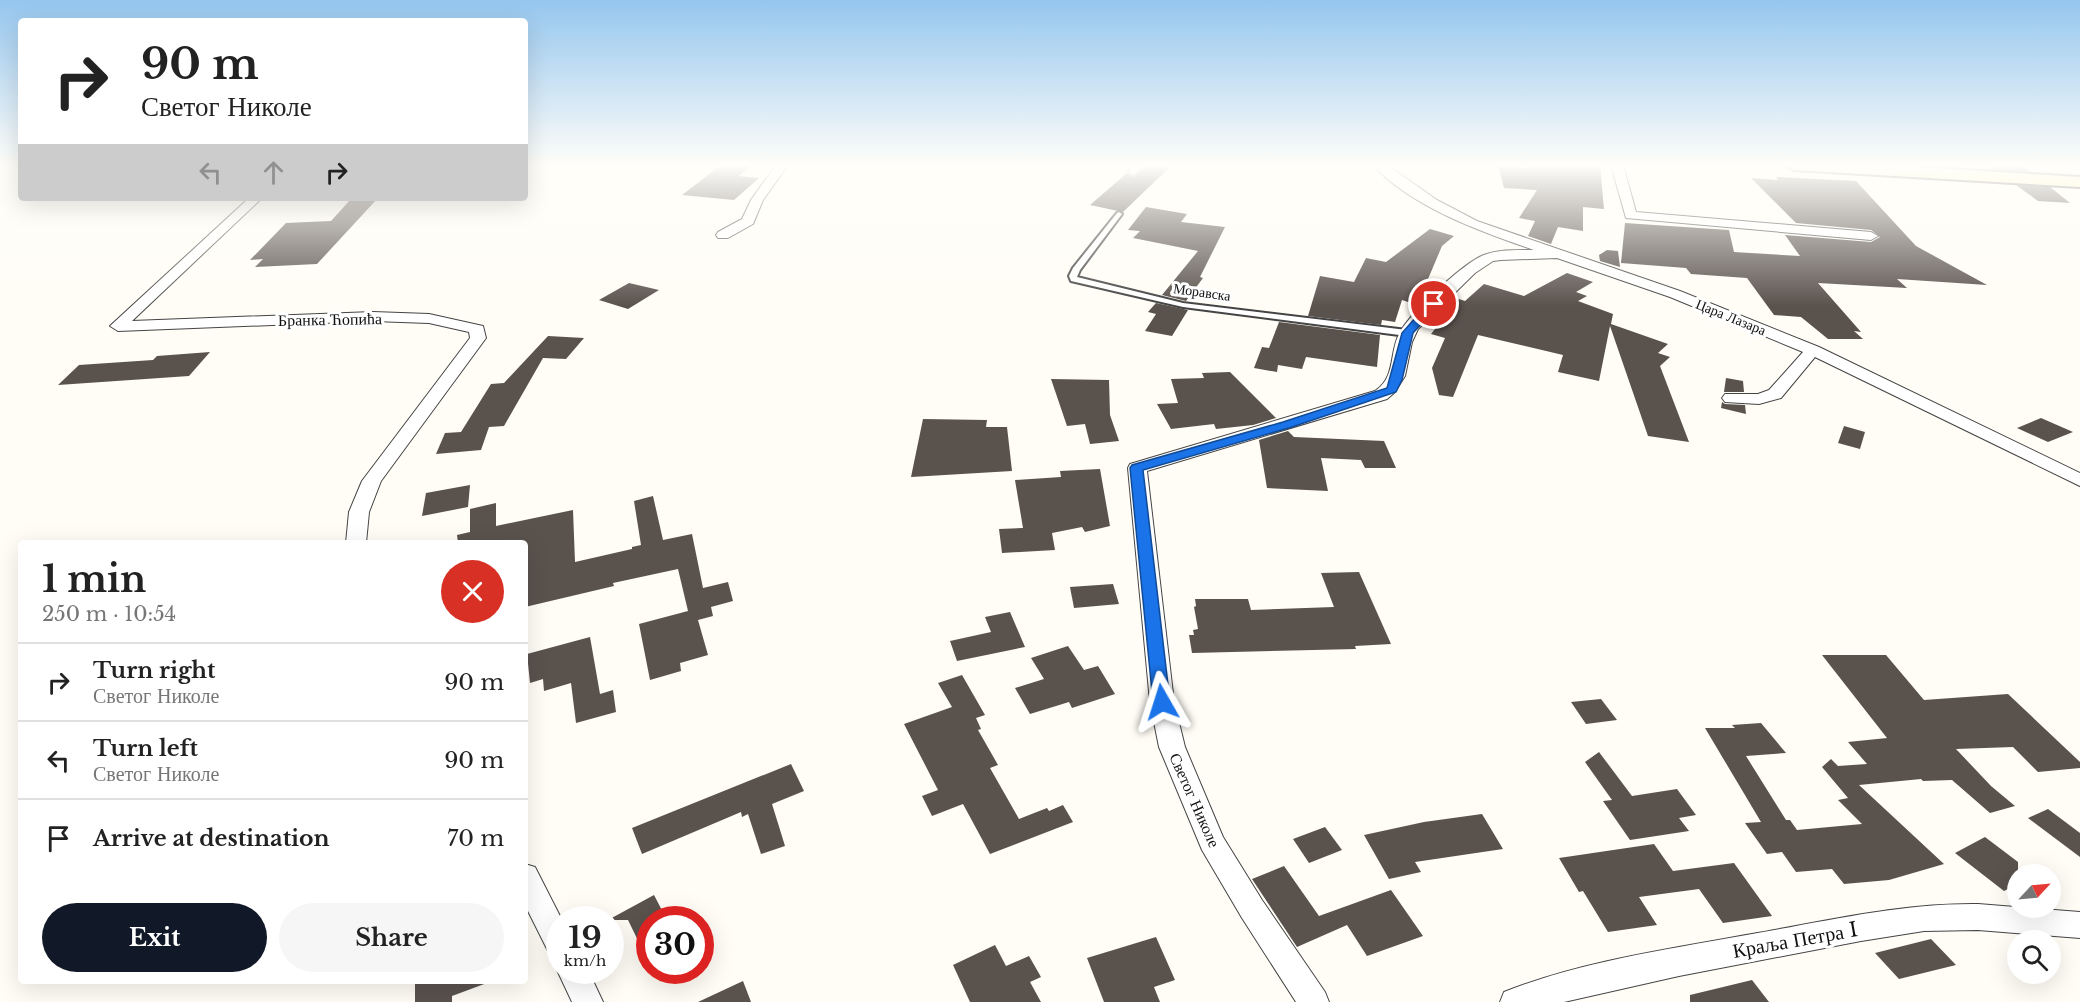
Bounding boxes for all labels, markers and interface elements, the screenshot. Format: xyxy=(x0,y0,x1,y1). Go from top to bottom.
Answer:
text: 90 m xyxy=(141,38,259,90)
icon: right xyxy=(42,42,120,120)
text: Светог Николе xyxy=(141,90,312,123)
icon: left xyxy=(194,156,227,189)
icon: ahead xyxy=(257,156,290,189)
icon: right xyxy=(320,156,353,189)
pin xyxy=(1408,278,1459,329)
street label: Моравска xyxy=(1172,279,1233,305)
icon: arrive xyxy=(1417,287,1450,320)
street label: Цара Лазара xyxy=(1693,295,1770,340)
street label: Бранка Ћопића xyxy=(278,308,382,330)
text: 1 min xyxy=(42,557,146,602)
button: close xyxy=(441,560,504,623)
text: 250 m · 10:54 xyxy=(42,602,176,626)
text: Turn right xyxy=(93,657,215,684)
icon: right xyxy=(42,666,75,699)
text: 90 m xyxy=(444,669,504,696)
position arrow xyxy=(1130,670,1194,734)
text: Светог Николе xyxy=(93,684,219,708)
text: Turn left xyxy=(93,735,198,762)
icon: left xyxy=(42,744,75,777)
text: 90 m xyxy=(444,747,504,774)
street label: Светог Николе xyxy=(1165,750,1225,850)
text: Светог Николе xyxy=(93,762,219,786)
icon: arrive xyxy=(42,822,75,855)
text: Arrive at destination xyxy=(93,825,330,852)
text: 70 m xyxy=(447,825,504,852)
north arrow xyxy=(2007,864,2061,918)
map controls xyxy=(2007,864,2061,984)
button: Exit xyxy=(42,903,267,972)
button: Share xyxy=(279,903,504,972)
speed limit sign: 30 xyxy=(636,906,714,984)
street label: Краља Петра I xyxy=(1731,917,1859,963)
text: 19 xyxy=(568,919,602,956)
button: search xyxy=(2007,930,2061,984)
text: km/h xyxy=(564,951,606,970)

